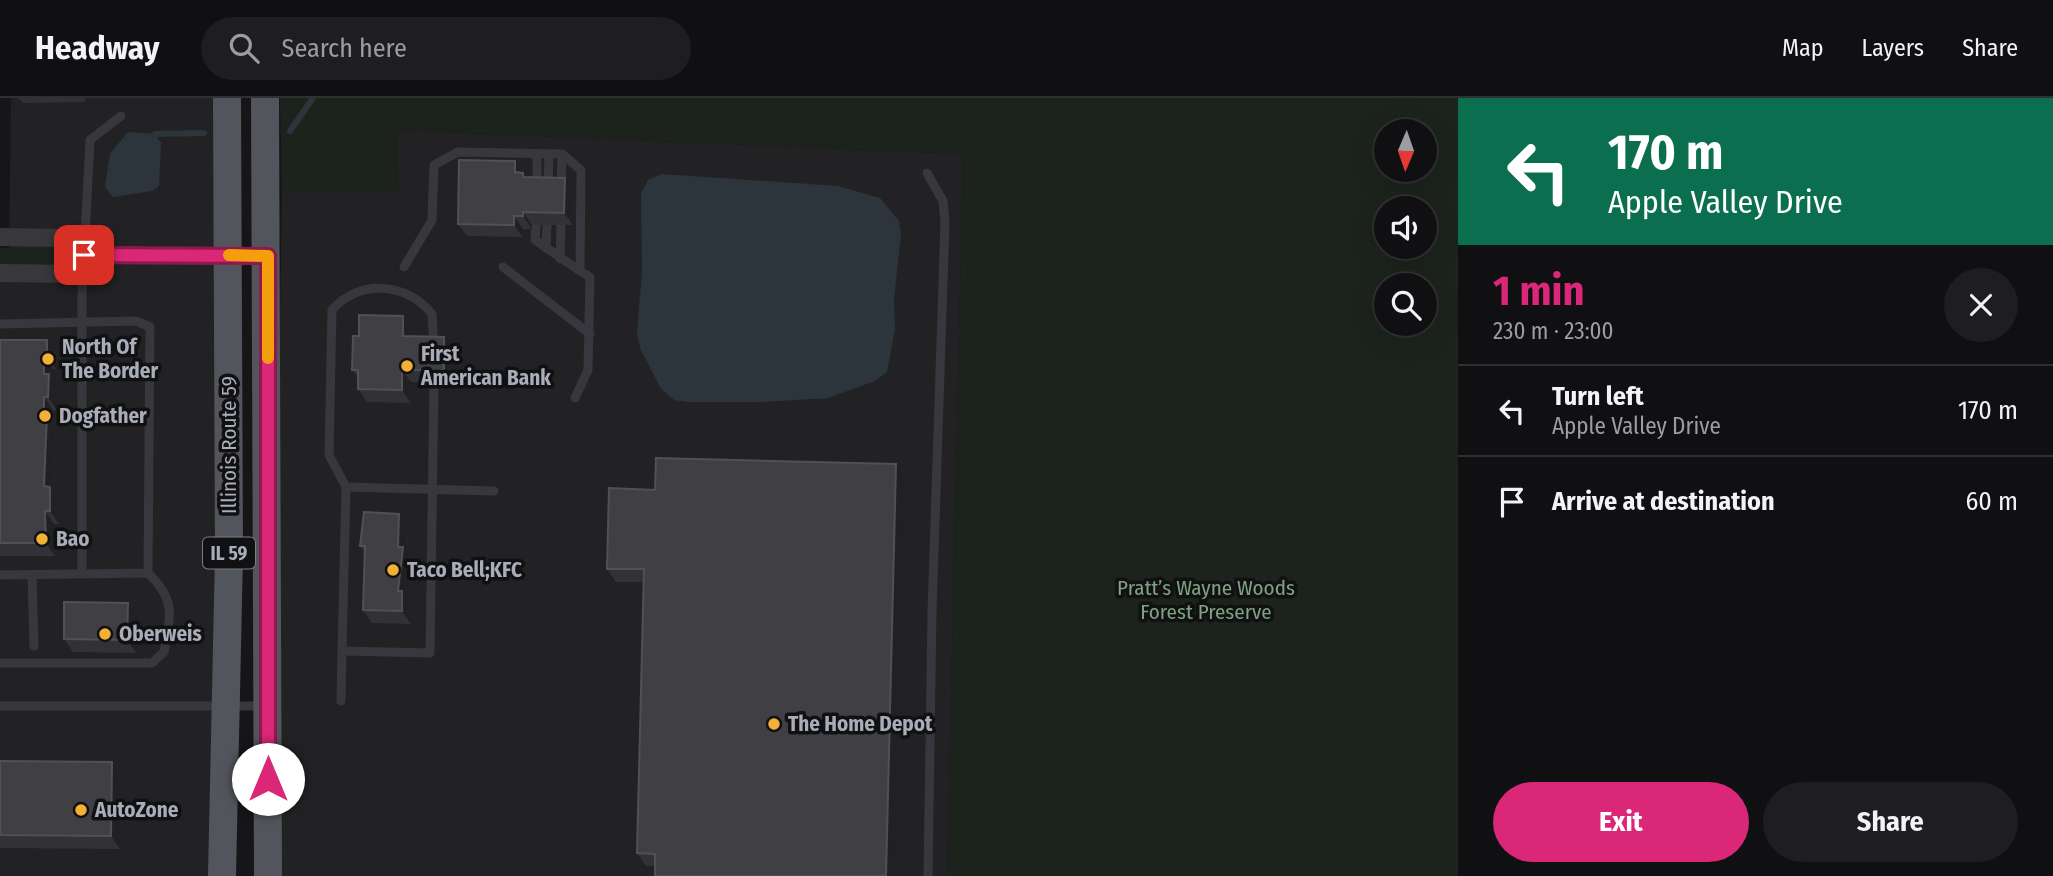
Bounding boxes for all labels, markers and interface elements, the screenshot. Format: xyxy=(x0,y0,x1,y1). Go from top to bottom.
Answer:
search box xyxy=(201,17,691,80)
text: Headway xyxy=(35,28,159,68)
icon: search xyxy=(225,29,263,67)
text: Search here xyxy=(281,33,407,64)
text: Map xyxy=(1782,34,1824,62)
text: Layers xyxy=(1862,34,1924,62)
text: Share xyxy=(1962,34,2018,62)
north arrow xyxy=(1374,119,1437,182)
map controls xyxy=(1374,119,1437,336)
text: 170 m xyxy=(1608,123,1724,182)
icon: left xyxy=(1493,126,1584,217)
text: Apple Valley Drive xyxy=(1608,183,1843,221)
button: sound xyxy=(1374,196,1437,259)
pin xyxy=(54,225,114,285)
icon: arrive xyxy=(65,236,103,274)
text: 1 min xyxy=(1493,266,1584,316)
button: close xyxy=(1944,268,2018,342)
button: search xyxy=(1374,273,1437,336)
text: 230 m · 23:00 xyxy=(1493,317,1614,345)
place label: North Of The Border xyxy=(62,334,158,384)
place label: First American Bank xyxy=(420,341,551,391)
marker: North Of The Border xyxy=(40,351,56,367)
marker: First American Bank xyxy=(399,358,415,374)
street label: Illinois Route 59 xyxy=(216,376,242,514)
text: Turn left xyxy=(1552,381,1644,412)
icon: left xyxy=(1493,392,1531,430)
text: 170 m xyxy=(1958,395,2018,426)
place label: Dogfather xyxy=(59,403,147,429)
marker: Dogfather xyxy=(37,408,53,424)
text: Apple Valley Drive xyxy=(1552,412,1721,440)
icon: arrive xyxy=(1493,483,1531,521)
text: Arrive at destination xyxy=(1552,486,1775,517)
text: 60 m xyxy=(1965,486,2018,517)
place label: Bao xyxy=(56,526,89,552)
marker: Bao xyxy=(34,531,50,547)
road number: IL 59 xyxy=(203,538,255,568)
place label: Taco Bell;KFC xyxy=(407,557,522,583)
marker: Taco Bell;KFC xyxy=(385,562,401,578)
park label: Pratt’s Wayne Woods Forest Preserve xyxy=(1117,575,1295,625)
place label: Oberweis xyxy=(119,621,202,647)
marker: Oberweis xyxy=(97,626,113,642)
place label: The Home Depot xyxy=(788,711,933,737)
marker: The Home Depot xyxy=(766,716,782,732)
position arrow xyxy=(231,742,305,816)
button: Exit xyxy=(1493,782,1749,862)
button: Share xyxy=(1763,782,2018,862)
place label: AutoZone xyxy=(94,797,179,823)
marker: AutoZone xyxy=(73,802,89,818)

